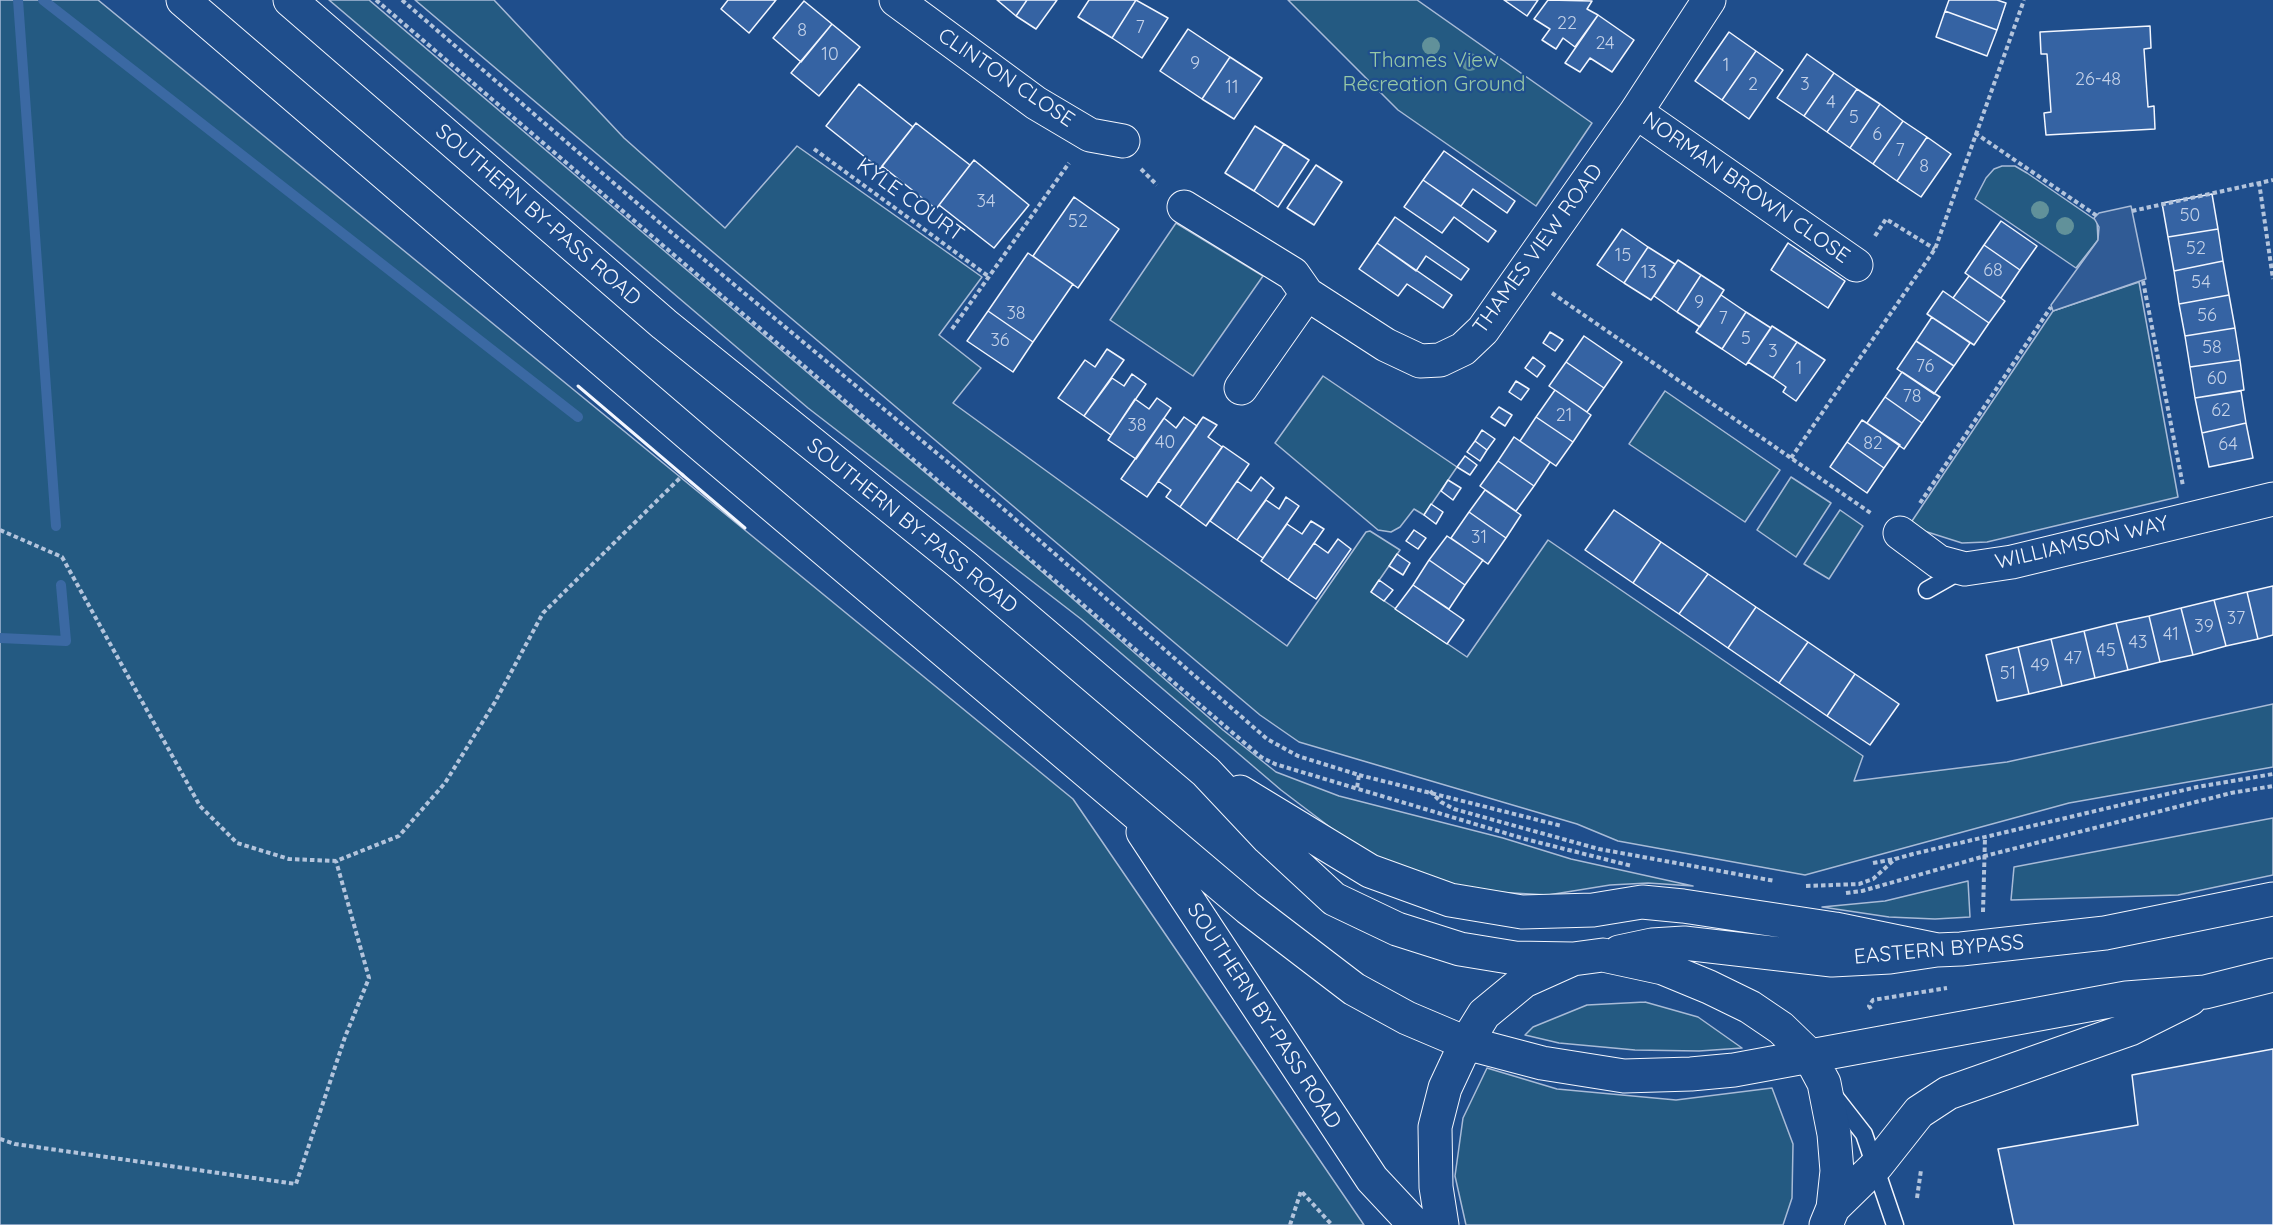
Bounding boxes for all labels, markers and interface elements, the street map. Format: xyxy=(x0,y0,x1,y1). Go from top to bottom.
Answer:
house number: 22 xyxy=(1557,13,1577,35)
house number: 7 xyxy=(1135,17,1145,39)
house number: 8 xyxy=(797,20,807,42)
street label: CLINTON CLOSE xyxy=(933,23,1079,133)
house number: 24 xyxy=(1595,33,1615,55)
house number: 10 xyxy=(821,44,839,66)
park label: Thames View Recreation Ground xyxy=(1343,48,1525,98)
house number: 9 xyxy=(1190,53,1200,75)
house number: 1 xyxy=(1723,55,1729,77)
house number: 26-48 xyxy=(2075,69,2121,91)
house number: 2 xyxy=(1748,74,1758,96)
house number: 3 xyxy=(1800,74,1810,96)
house number: 11 xyxy=(1225,77,1239,99)
house number: 4 xyxy=(1826,92,1836,114)
street label: NORMAN BROWN CLOSE xyxy=(1638,107,1854,269)
house number: 5 xyxy=(1849,107,1859,129)
street label: SOUTHERN BY-PASS ROAD xyxy=(430,119,646,311)
house number: 6 xyxy=(1872,124,1882,146)
house number: 7 xyxy=(1895,140,1905,162)
street label: KYLE COURT xyxy=(851,153,969,247)
house number: 8 xyxy=(1919,156,1929,178)
street label: THAMES VIEW ROAD xyxy=(1468,159,1608,339)
house number: 34 xyxy=(977,191,995,213)
house number: 50 xyxy=(2180,205,2200,227)
house number: 52 xyxy=(1068,211,1088,233)
house number: 52 xyxy=(2186,238,2206,260)
house number: 15 xyxy=(1615,245,1631,267)
house number: 68 xyxy=(1983,260,2003,282)
house number: 13 xyxy=(1641,262,1657,284)
house number: 54 xyxy=(2191,272,2211,294)
house number: 9 xyxy=(1694,292,1704,314)
house number: 38 xyxy=(1006,303,1026,325)
house number: 56 xyxy=(2197,305,2217,327)
house number: 7 xyxy=(1718,308,1728,330)
house number: 5 xyxy=(1741,328,1751,350)
house number: 36 xyxy=(990,330,1010,352)
house number: 58 xyxy=(2202,337,2222,359)
house number: 3 xyxy=(1768,341,1778,363)
house number: 76 xyxy=(1916,356,1934,378)
house number: 1 xyxy=(1796,358,1802,380)
house number: 60 xyxy=(2207,368,2227,390)
house number: 78 xyxy=(1903,386,1921,408)
house number: 62 xyxy=(2211,400,2231,422)
house number: 21 xyxy=(1556,405,1572,427)
house number: 38 xyxy=(1127,415,1147,437)
house number: 40 xyxy=(1155,432,1175,454)
street label: SOUTHERN BY-PASS ROAD xyxy=(802,433,1022,619)
house number: 82 xyxy=(1863,433,1883,455)
house number: 64 xyxy=(2218,434,2238,456)
street label: WILLIAMSON WAY xyxy=(1993,511,2171,575)
house number: 31 xyxy=(1471,527,1487,549)
house number: 37 xyxy=(2227,608,2245,630)
house number: 39 xyxy=(2194,616,2214,638)
house number: 41 xyxy=(2163,624,2179,646)
house number: 43 xyxy=(2129,632,2147,654)
house number: 45 xyxy=(2096,640,2116,662)
house number: 47 xyxy=(2064,648,2082,670)
house number: 49 xyxy=(2030,655,2050,677)
house number: 51 xyxy=(2000,663,2016,685)
street label: SOUTHERN BY-PASS ROAD xyxy=(1182,898,1346,1134)
street label: EASTERN BYPASS xyxy=(1853,930,2025,970)

